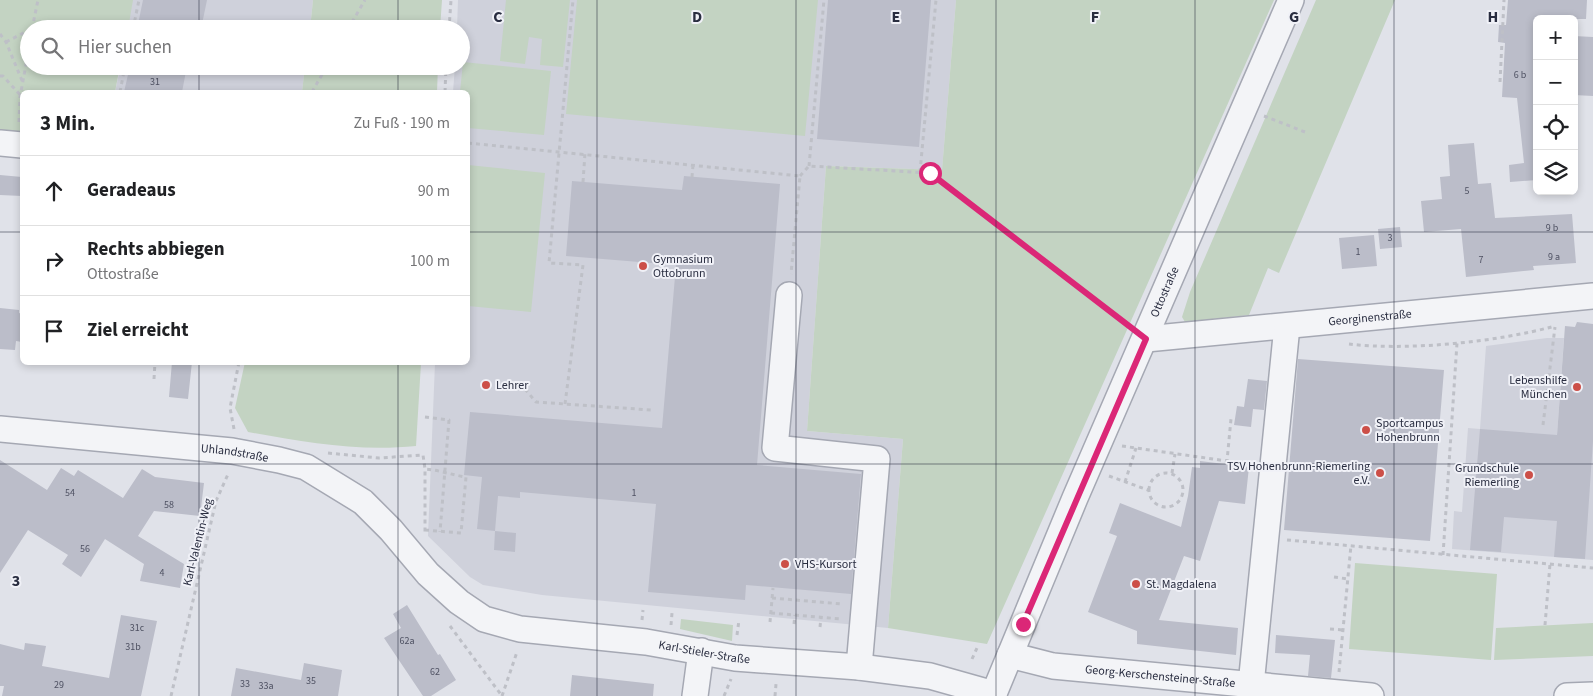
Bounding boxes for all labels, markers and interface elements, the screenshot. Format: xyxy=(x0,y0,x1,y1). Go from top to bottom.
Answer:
text: C xyxy=(493,6,503,28)
text: D xyxy=(692,6,702,28)
text: E xyxy=(892,6,900,28)
text: F xyxy=(1091,6,1099,28)
text: G xyxy=(1289,6,1299,28)
text: H xyxy=(1488,6,1498,28)
map controls xyxy=(1533,15,1578,195)
button: + xyxy=(1533,15,1578,60)
search box xyxy=(20,20,470,75)
icon: search xyxy=(38,34,66,62)
text: Hier suchen xyxy=(78,34,172,61)
button: − xyxy=(1533,60,1578,105)
house number: 6 b xyxy=(1514,68,1527,82)
house number: 31 xyxy=(150,75,160,89)
button: locate xyxy=(1533,105,1578,150)
text: 3 Min. xyxy=(40,108,95,138)
text: Zu Fuß · 190 m xyxy=(354,112,450,134)
button: layers xyxy=(1533,150,1578,195)
route start xyxy=(919,162,942,185)
icon: ahead xyxy=(40,177,68,205)
text: Geradeaus xyxy=(87,177,176,204)
text: 90 m xyxy=(418,180,450,202)
house number: 5 xyxy=(1465,184,1470,198)
house number: 9 b xyxy=(1546,221,1559,235)
house number: 3 xyxy=(1388,231,1393,245)
text: Rechts abbiegen xyxy=(87,236,225,263)
house number: 1 xyxy=(1356,245,1361,259)
icon: right xyxy=(40,247,68,275)
text: 100 m xyxy=(410,250,450,272)
house number: 9 a xyxy=(1548,250,1560,264)
place label: Gymnasium Ottobrunn xyxy=(653,251,713,282)
house number: 7 xyxy=(1479,253,1484,267)
marker: Gymnasium Ottobrunn xyxy=(637,260,649,272)
text: Ottostraße xyxy=(87,263,159,285)
street label: Ottostraße xyxy=(1146,264,1183,320)
street label: Georginenstraße xyxy=(1327,305,1413,330)
icon: arrive xyxy=(40,317,68,345)
text: Ziel erreicht xyxy=(87,317,188,344)
place label: Lebenshilfe München xyxy=(1509,372,1567,403)
place label: Lehrer xyxy=(496,377,529,394)
marker: Lehrer xyxy=(480,379,492,391)
marker: Lebenshilfe München xyxy=(1571,381,1583,393)
place label: Sportcampus Hohenbrunn xyxy=(1376,415,1443,446)
marker: Sportcampus Hohenbrunn xyxy=(1360,424,1372,436)
street label: Uhlandstraße xyxy=(200,440,270,466)
place label: TSV Hohenbrunn-Riemerling e.V. xyxy=(1227,458,1370,489)
place label: Grundschule Riemerling xyxy=(1455,460,1519,491)
marker: TSV Hohenbrunn-Riemerling e.V. xyxy=(1374,467,1386,479)
marker: Grundschule Riemerling xyxy=(1523,469,1535,481)
house number: 54 xyxy=(65,486,75,500)
house number: 1 xyxy=(632,486,637,500)
street label: Karl-Valentin-Weg xyxy=(179,496,217,588)
house number: 58 xyxy=(164,498,174,512)
house number: 56 xyxy=(80,542,90,556)
place label: VHS-Kursort xyxy=(795,556,857,573)
marker: VHS-Kursort xyxy=(779,558,791,570)
house number: 4 xyxy=(160,566,165,580)
text: 3 xyxy=(12,570,20,592)
place label: St. Magdalena xyxy=(1146,576,1217,593)
marker: St. Magdalena xyxy=(1130,578,1142,590)
route end xyxy=(1012,613,1035,636)
house number: 31c xyxy=(130,621,145,635)
house number: 62a xyxy=(400,634,414,648)
street label: Karl-Stieler-Straße xyxy=(657,636,751,668)
house number: 31b xyxy=(125,640,141,654)
street label: Georg-Kerschensteiner-Straße xyxy=(1084,661,1236,692)
house number: 62 xyxy=(430,665,440,679)
house number: 35 xyxy=(306,674,316,688)
house number: 33 xyxy=(240,677,250,691)
house number: 29 xyxy=(54,678,64,692)
house number: 33a xyxy=(259,679,273,693)

